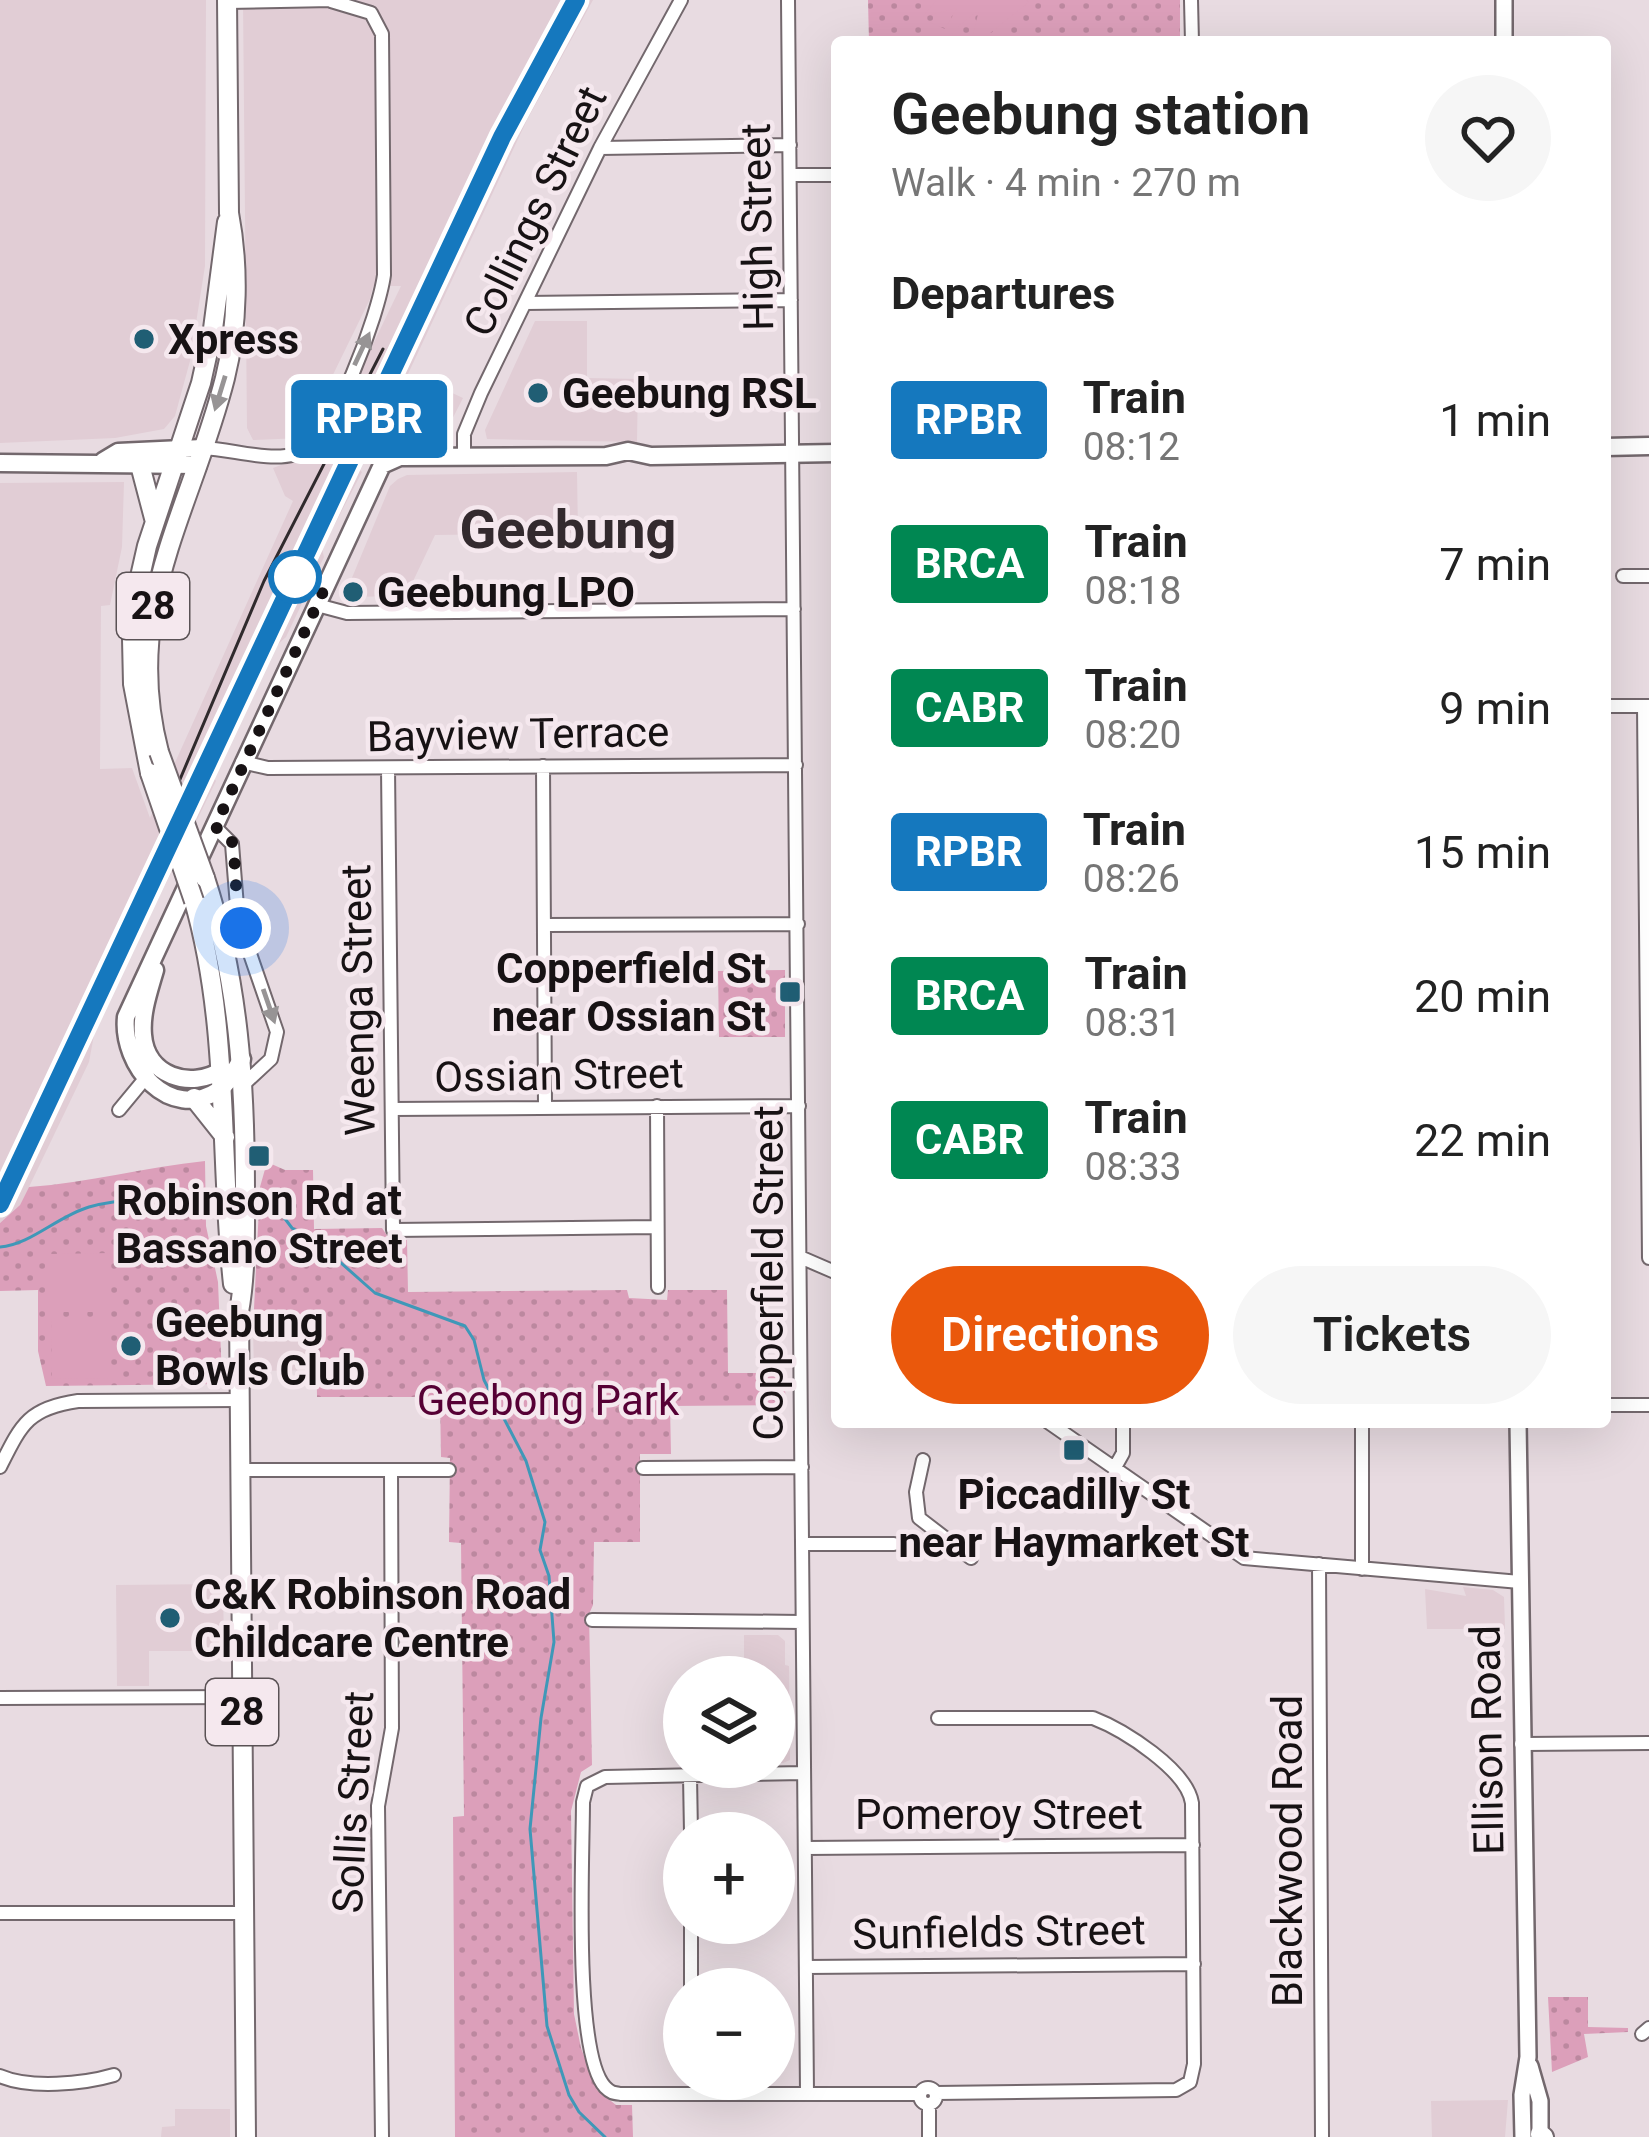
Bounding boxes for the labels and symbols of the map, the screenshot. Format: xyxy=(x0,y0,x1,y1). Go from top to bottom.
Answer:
street label: Collings Street xyxy=(453,78,617,344)
street label: High Street xyxy=(731,123,783,331)
place label: Xpress xyxy=(168,315,299,364)
marker: Xpress xyxy=(131,326,157,352)
one-way arrow xyxy=(352,331,372,366)
place label: Geebung RSL xyxy=(562,369,817,418)
one-way arrow xyxy=(210,375,228,412)
line badge: RPBR xyxy=(285,380,453,458)
marker: Geebung RSL xyxy=(525,380,551,406)
district label: Geebung xyxy=(460,498,676,561)
unlabelled marker xyxy=(270,552,320,602)
place label: Geebung LPO xyxy=(377,568,635,617)
road number: 28 xyxy=(117,573,189,639)
marker: Geebung LPO xyxy=(340,579,366,605)
street label: Bayview Terrace xyxy=(366,707,670,761)
street label: Weenga Street xyxy=(331,864,385,1136)
your location xyxy=(211,898,271,958)
place label: Copperfield St near Ossian St xyxy=(492,944,766,1041)
marker: Copperfield St near Ossian St xyxy=(777,979,803,1005)
one-way arrow xyxy=(261,988,279,1024)
street label: Ossian Street xyxy=(434,1048,684,1102)
street label: Copperfield Street xyxy=(744,1105,793,1441)
marker: Robinson Rd at Bassano Street xyxy=(246,1143,272,1169)
place label: Robinson Rd at Bassano Street xyxy=(115,1176,403,1273)
place label: Geebung Bowls Club xyxy=(155,1298,365,1395)
marker: Geebung Bowls Club xyxy=(118,1333,144,1359)
park label: Geebong Park xyxy=(417,1376,680,1425)
marker: Piccadilly St near Haymarket St xyxy=(1061,1437,1087,1463)
place label: Piccadilly St near Haymarket St xyxy=(898,1470,1250,1567)
place label: C&K Robinson Road Childcare Centre xyxy=(194,1570,571,1667)
marker: C&K Robinson Road Childcare Centre xyxy=(157,1605,183,1631)
street label: Ellison Road xyxy=(1460,1625,1514,1855)
road number: 28 xyxy=(206,1679,278,1745)
street label: Sollis Street xyxy=(323,1690,383,1914)
street label: Blackwood Road xyxy=(1263,1695,1312,2007)
street label: Pomeroy Street xyxy=(855,1790,1143,1839)
street label: Sunfields Street xyxy=(852,1905,1146,1959)

